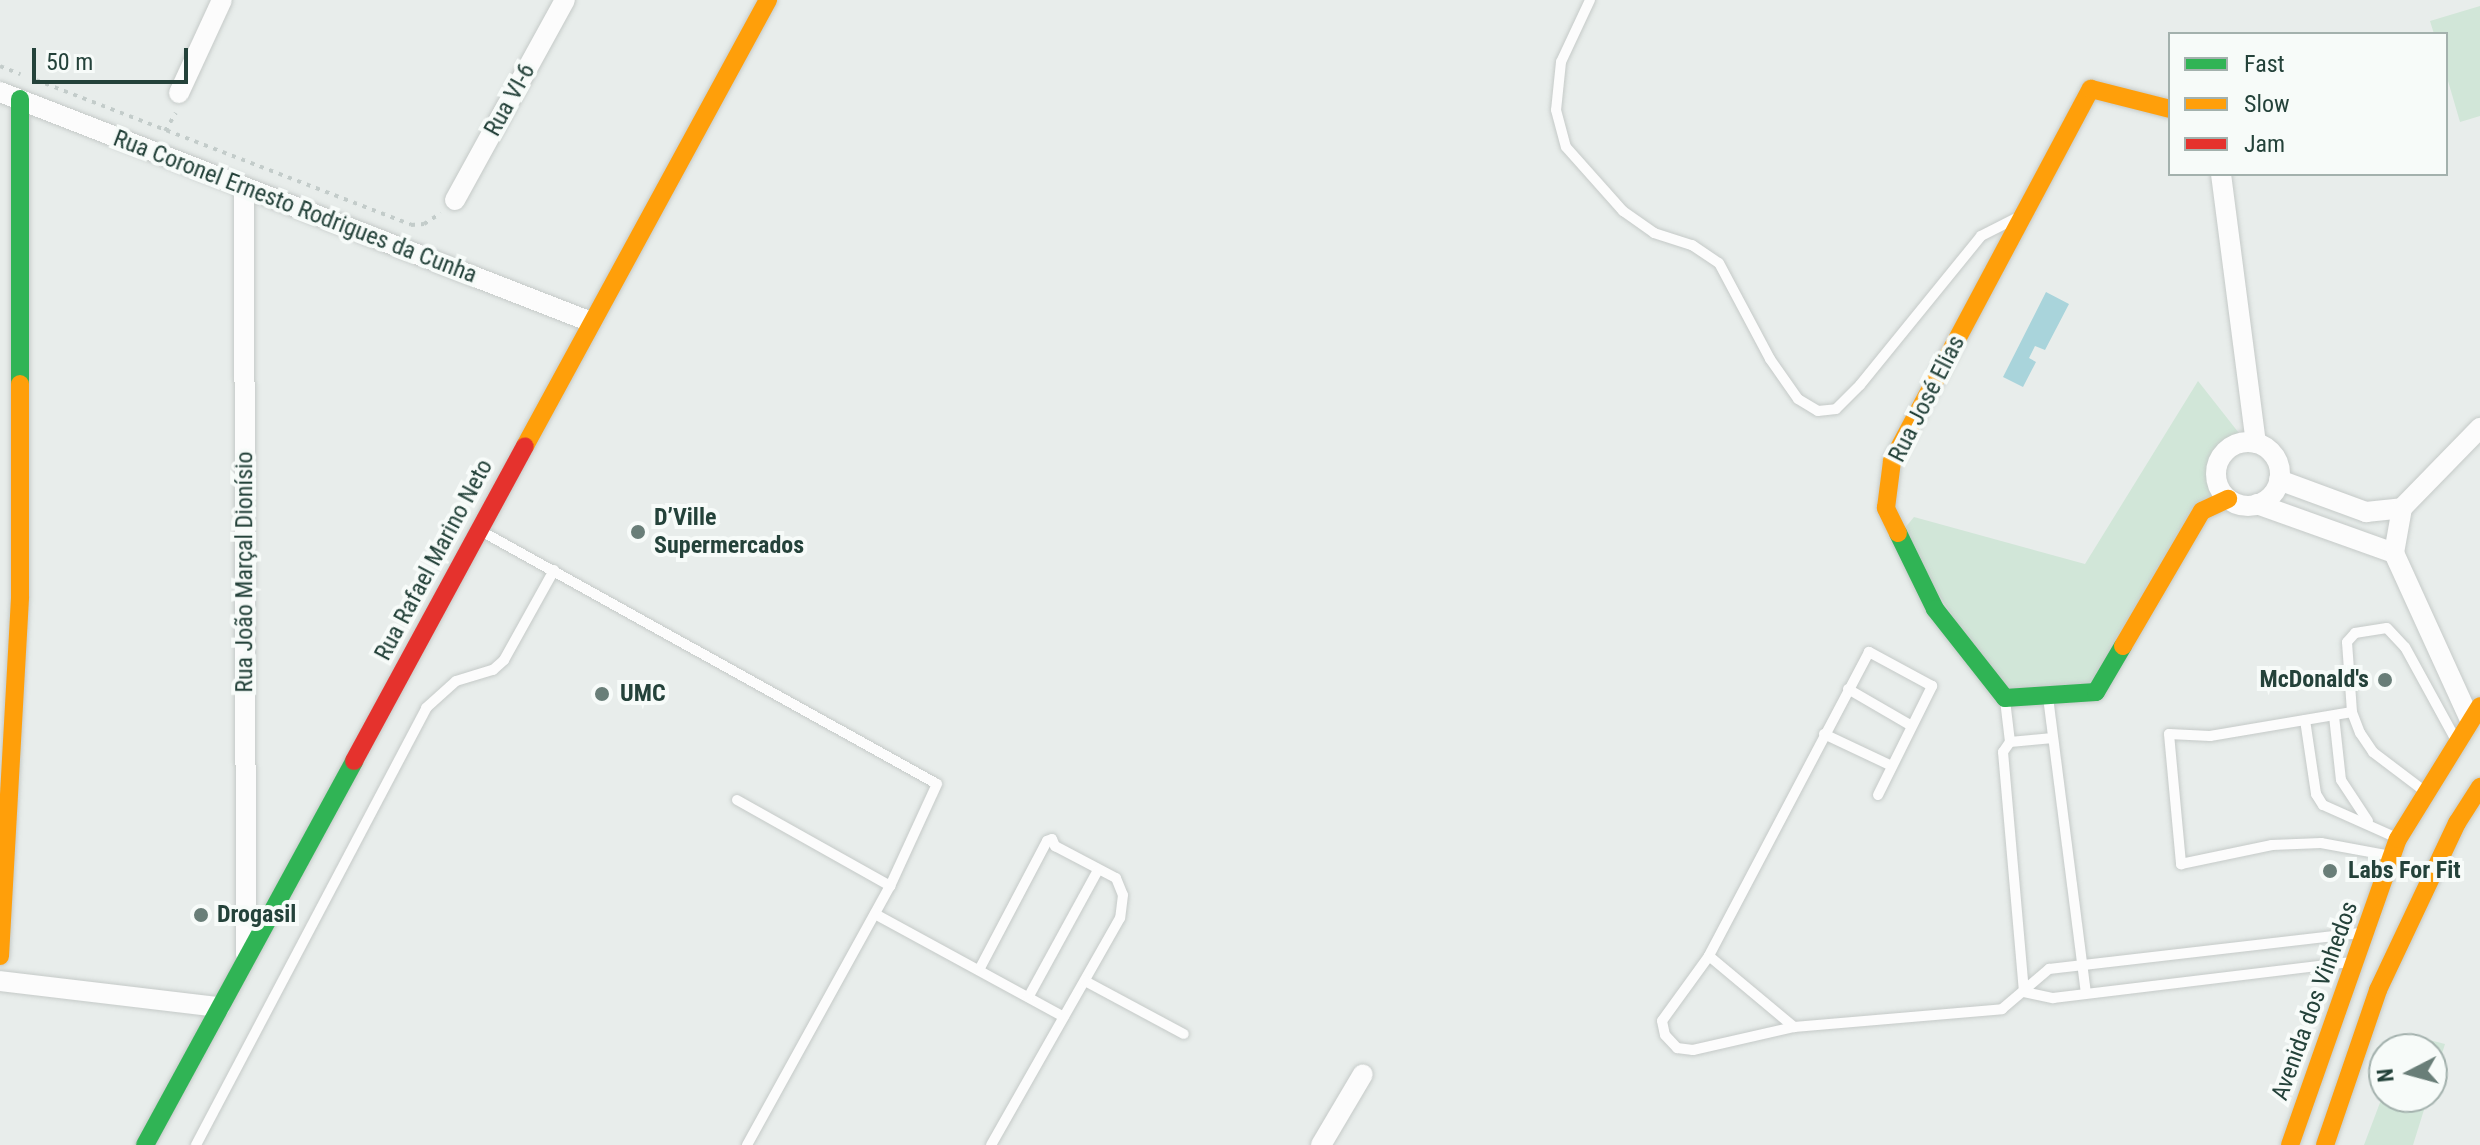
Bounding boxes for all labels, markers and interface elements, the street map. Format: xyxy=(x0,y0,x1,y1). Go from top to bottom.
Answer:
scale bar xyxy=(36,32,192,82)
legend xyxy=(2168,32,2448,176)
text: 50 m xyxy=(46,48,93,76)
text: Fast xyxy=(2244,50,2285,78)
street label: Rua VI-6 xyxy=(478,59,542,141)
text: Slow xyxy=(2244,90,2290,118)
street label: Rua Coronel Ernesto Rodrigues da Cunha xyxy=(109,124,481,290)
text: Jam xyxy=(2244,130,2285,158)
street label: Rua José Elias xyxy=(1883,331,1971,467)
street label: Rua João Marçal Dionísio xyxy=(231,451,259,693)
street label: Rua Rafael Marino Neto xyxy=(369,455,499,665)
place label: D’Ville Supermercados xyxy=(654,504,804,560)
marker: D’Ville Supermercados xyxy=(629,523,647,541)
place label: McDonald's xyxy=(2260,666,2369,694)
marker: McDonald's xyxy=(2376,671,2394,689)
place label: UMC xyxy=(620,680,666,708)
marker: UMC xyxy=(591,683,613,705)
place label: Labs For Fit xyxy=(2348,857,2461,885)
marker: Labs For Fit xyxy=(2319,860,2341,882)
street label: Avenida dos Vinhedos xyxy=(2266,898,2364,1104)
place label: Drogasil xyxy=(217,901,296,929)
marker: Drogasil xyxy=(192,906,210,924)
north arrow xyxy=(2368,1033,2448,1113)
text: N xyxy=(2372,1067,2399,1083)

